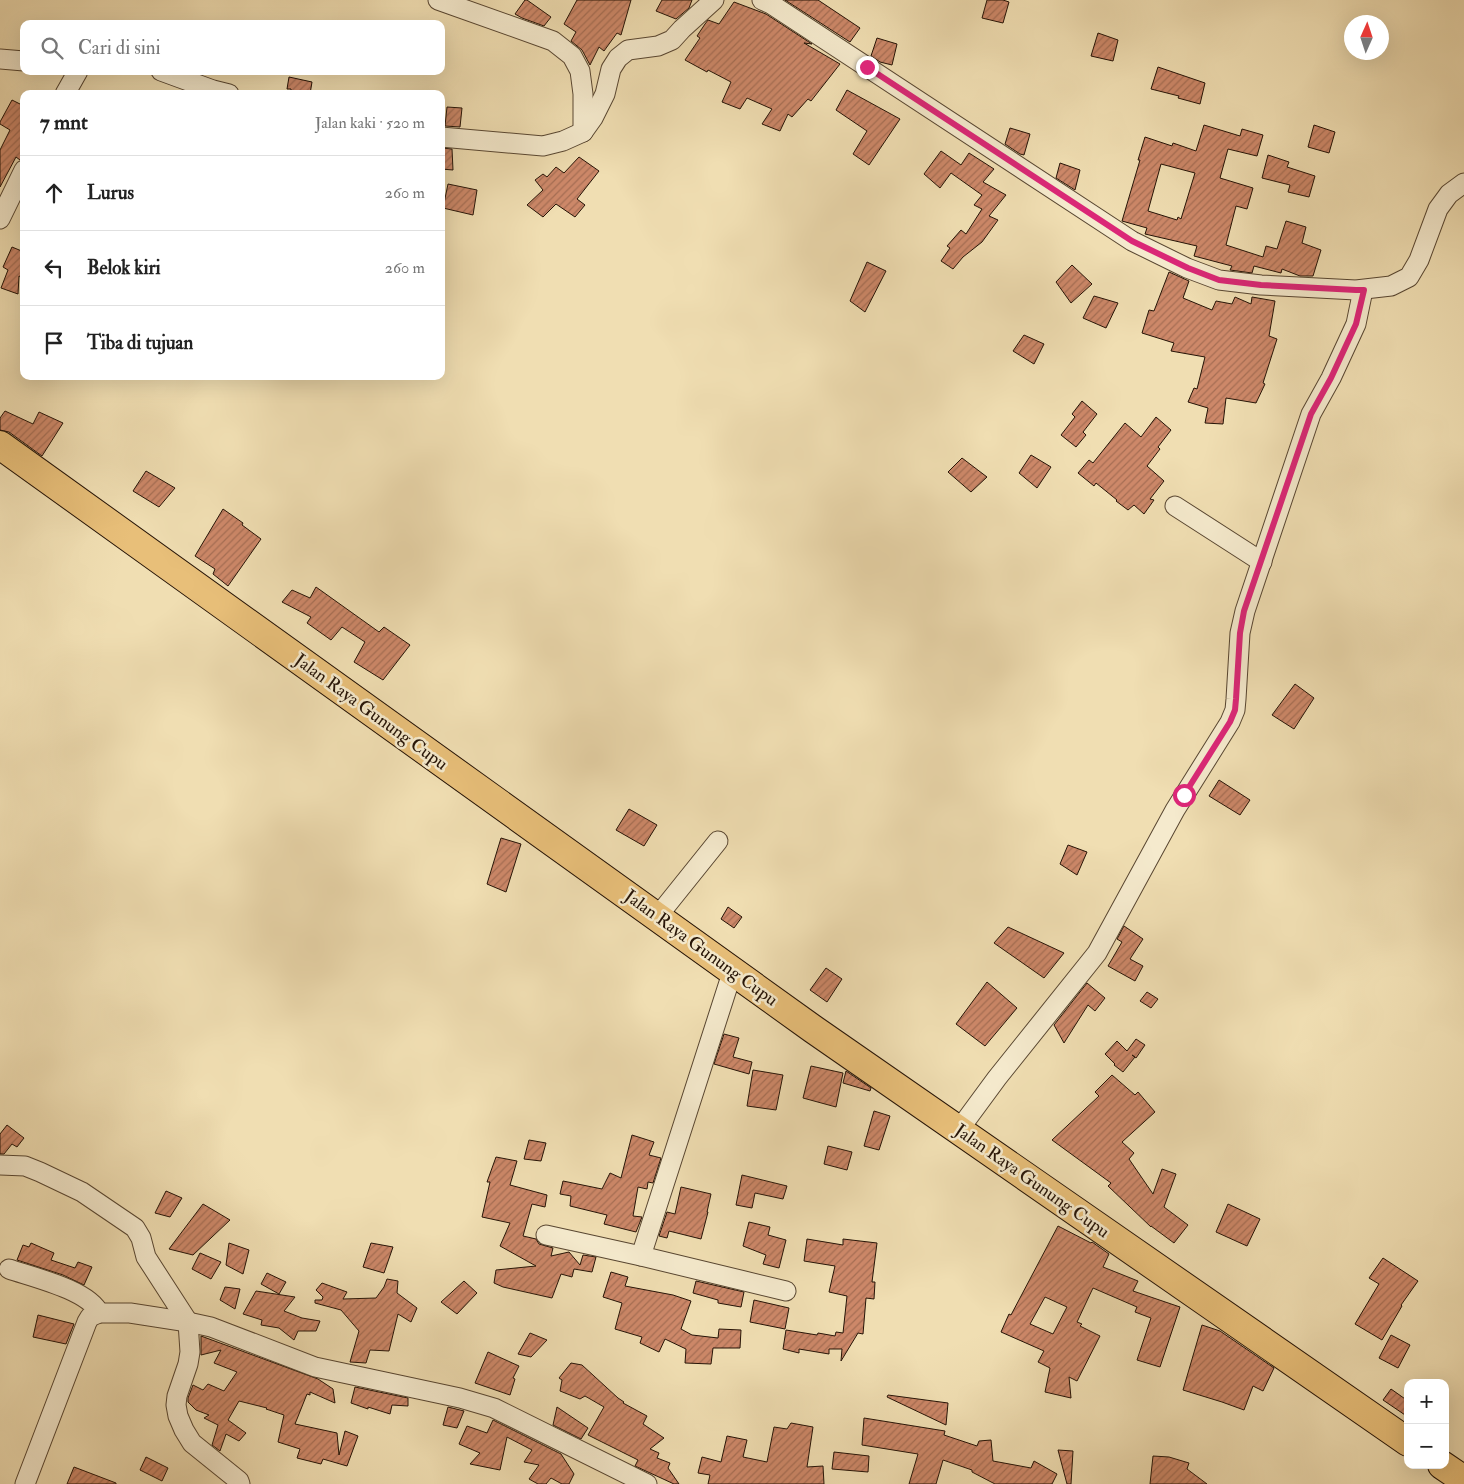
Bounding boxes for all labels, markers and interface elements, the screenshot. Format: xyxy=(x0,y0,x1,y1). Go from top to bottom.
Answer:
north arrow xyxy=(1344,15,1389,60)
search box xyxy=(20,20,445,75)
icon: search xyxy=(38,34,66,62)
text: Cari di sini xyxy=(78,36,161,60)
route end xyxy=(856,56,879,79)
text: 7 mnt xyxy=(40,109,88,136)
text: Jalan kaki · 520 m xyxy=(315,113,425,133)
icon: ahead xyxy=(40,179,68,207)
text: Lurus xyxy=(87,181,134,205)
text: 260 m xyxy=(385,183,425,203)
icon: left xyxy=(40,254,68,282)
text: Belok kiri xyxy=(87,256,161,280)
text: 260 m xyxy=(385,258,425,278)
icon: arrive xyxy=(40,329,68,357)
text: Tiba di tujuan xyxy=(87,331,193,355)
street label: Jalan Raya Gunung Cupu xyxy=(289,648,452,775)
route start xyxy=(1173,784,1196,807)
street label: Jalan Raya Gunung Cupu xyxy=(619,884,782,1011)
street label: Jalan Raya Gunung Cupu xyxy=(949,1118,1114,1243)
map controls xyxy=(1404,1379,1449,1469)
button: + xyxy=(1404,1379,1449,1424)
button: − xyxy=(1404,1424,1449,1469)

